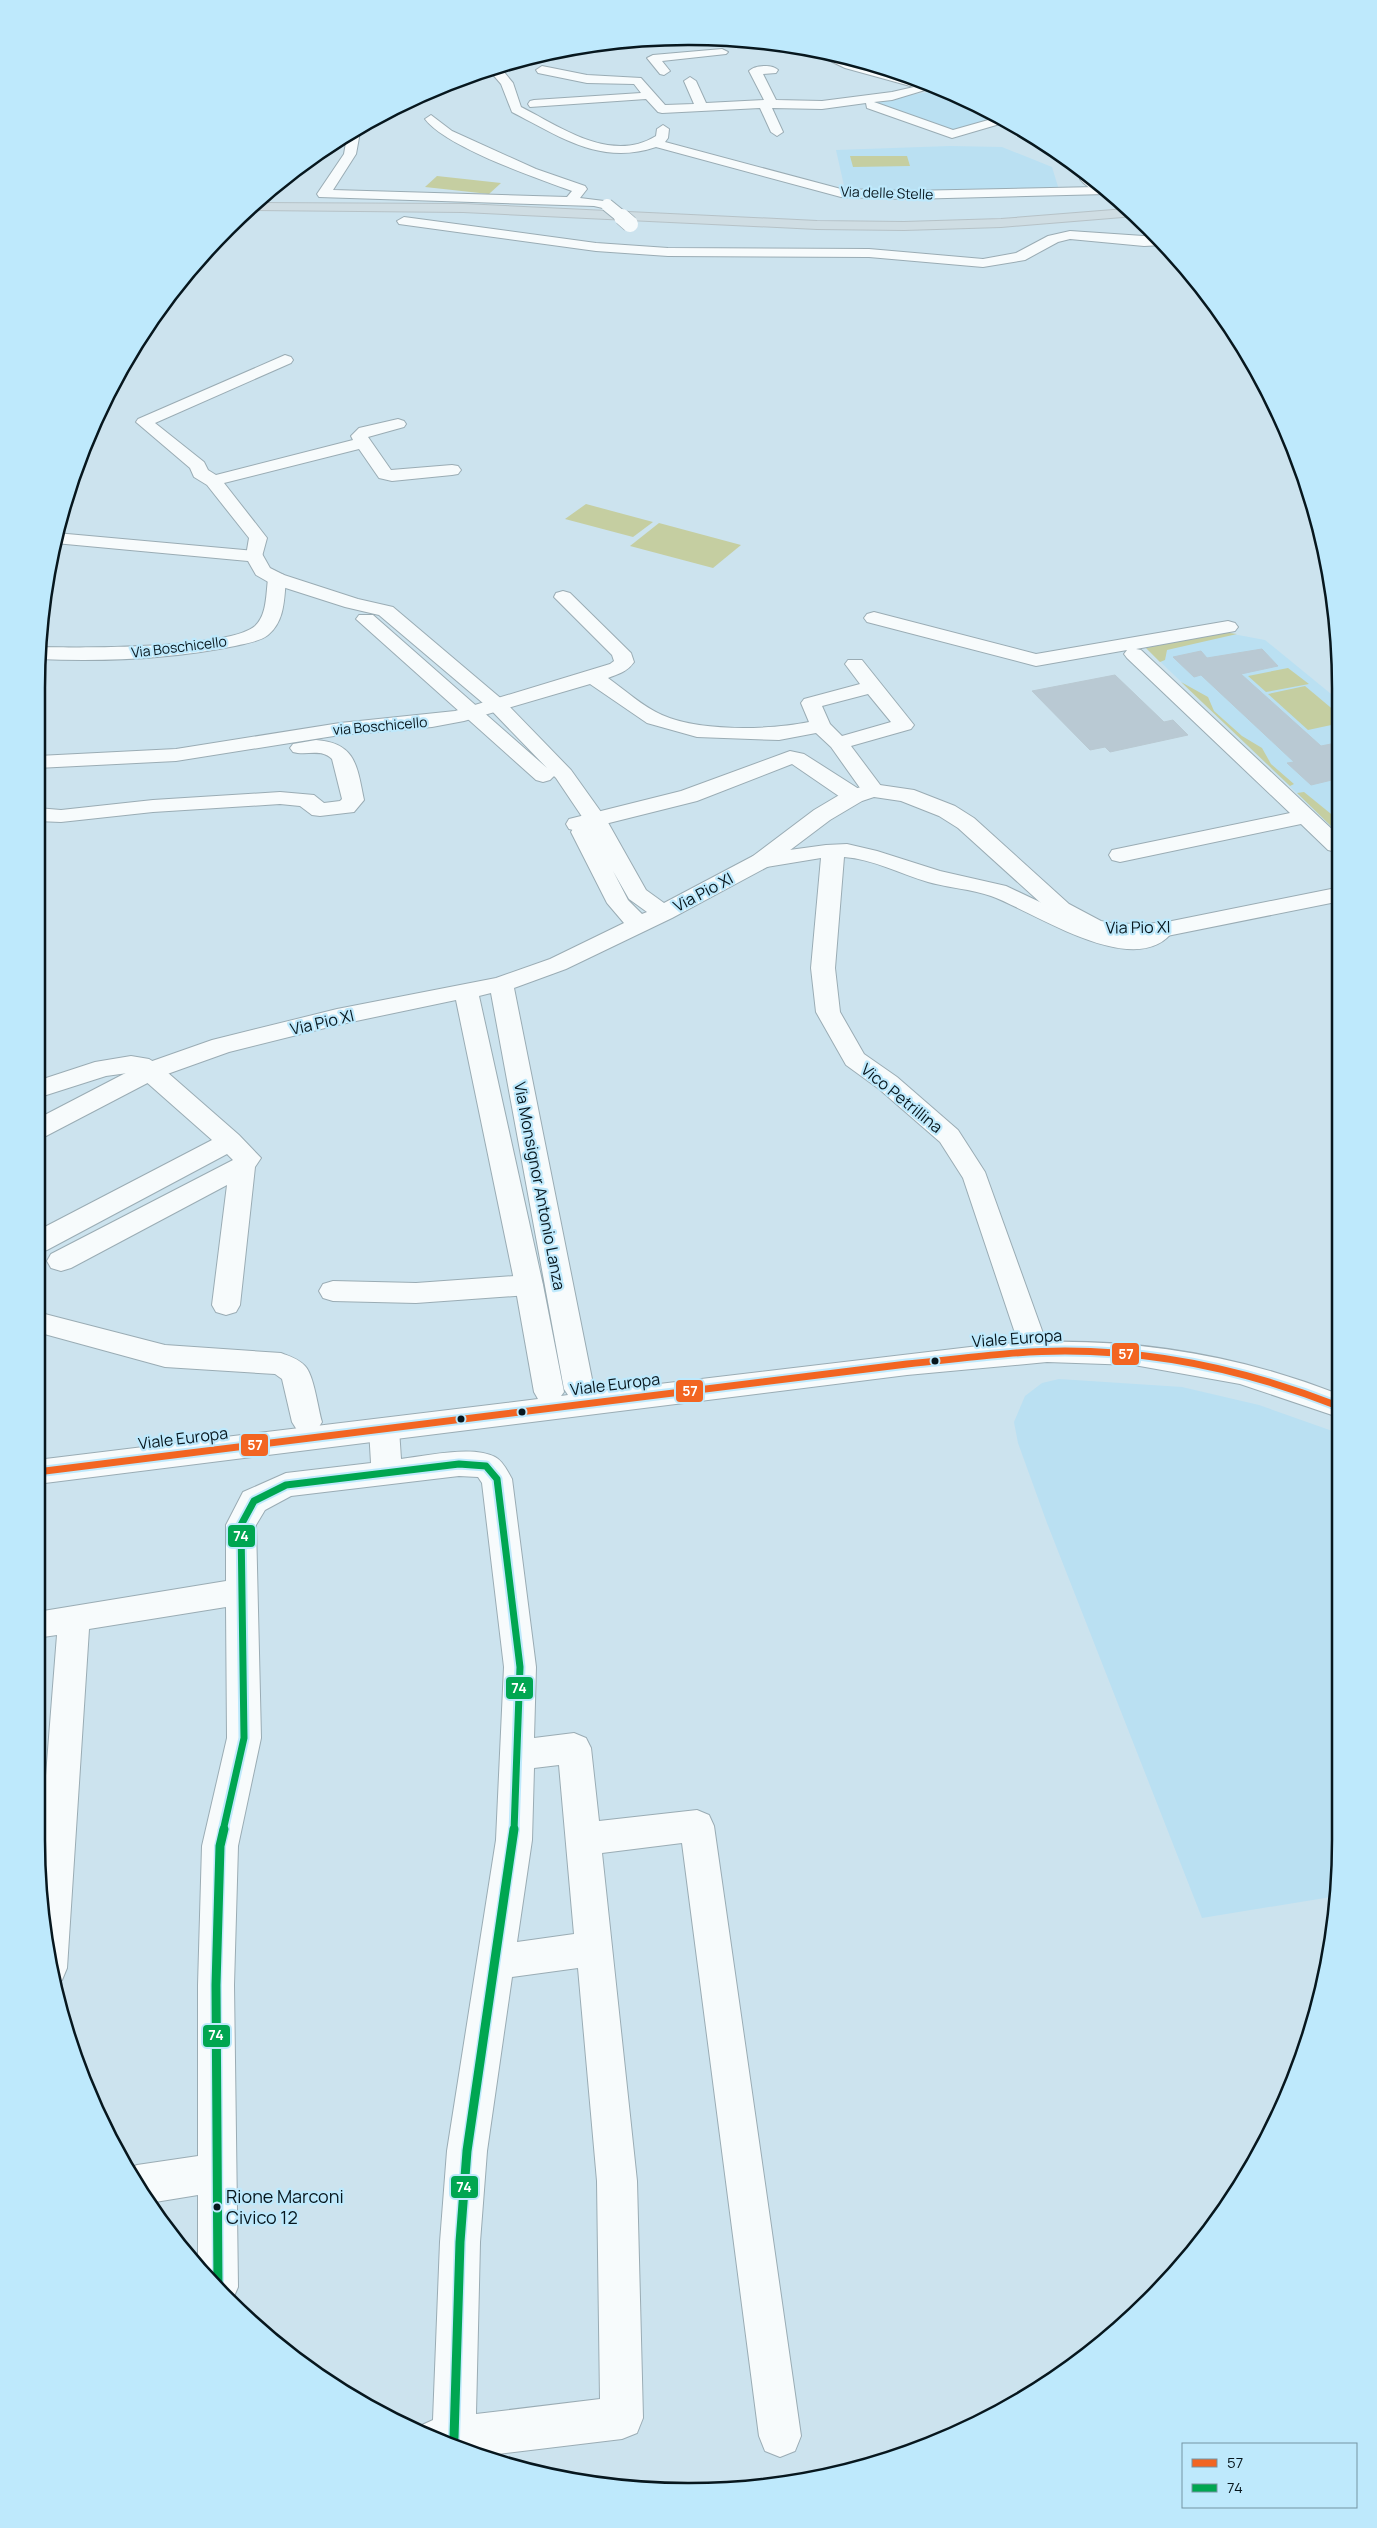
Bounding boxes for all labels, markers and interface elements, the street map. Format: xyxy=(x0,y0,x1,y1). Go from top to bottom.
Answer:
street label: Via delle Stelle xyxy=(840,181,934,204)
street label: Via Boschicello xyxy=(130,631,228,662)
street label: via Boschicello xyxy=(332,712,428,739)
street label: Via Pio XI xyxy=(669,867,737,917)
street label: Via Pio XI xyxy=(1105,915,1171,939)
street label: Via Pio XI xyxy=(288,1004,356,1040)
street label: Vico Petrillina xyxy=(857,1058,947,1138)
street label: Via Monsignor Antonio Lanza xyxy=(509,1080,571,1292)
street label: Viale Europa xyxy=(971,1324,1063,1352)
line badge: 57 xyxy=(1111,1342,1140,1366)
text: 57 xyxy=(1118,1344,1134,1363)
unlabelled marker xyxy=(930,1356,940,1366)
street label: Viale Europa xyxy=(569,1368,661,1400)
line badge: 57 xyxy=(675,1379,704,1403)
text: 57 xyxy=(682,1381,698,1400)
unlabelled marker xyxy=(517,1407,527,1417)
unlabelled marker xyxy=(456,1414,466,1424)
street label: Viale Europa xyxy=(137,1422,229,1454)
line badge: 57 xyxy=(240,1433,269,1457)
text: 57 xyxy=(247,1435,263,1454)
line badge: 74 xyxy=(227,1524,256,1548)
text: 74 xyxy=(233,1526,249,1545)
line badge: 74 xyxy=(505,1676,534,1700)
text: 74 xyxy=(511,1678,527,1697)
line badge: 74 xyxy=(202,2024,231,2048)
text: 74 xyxy=(208,2025,224,2044)
line badge: 74 xyxy=(450,2175,479,2199)
text: 74 xyxy=(456,2177,472,2196)
place label: Rione Marconi Civico 12 xyxy=(226,2184,344,2229)
marker: Rione Marconi Civico 12 xyxy=(212,2202,222,2212)
legend xyxy=(1182,2443,1357,2508)
text: 57 xyxy=(1227,2452,1243,2473)
text: 74 xyxy=(1227,2477,1243,2498)

